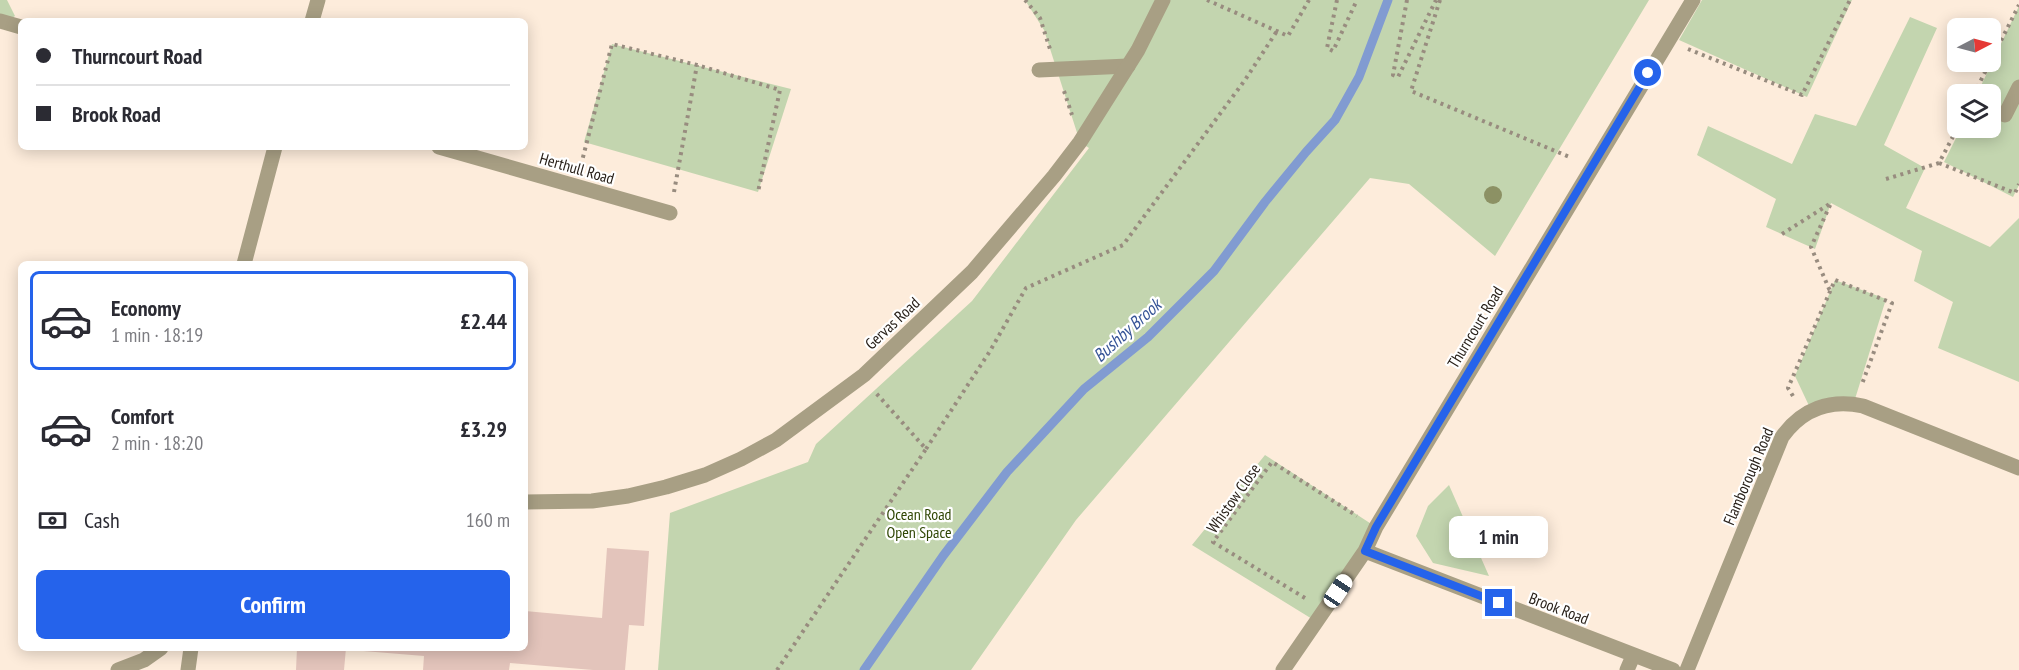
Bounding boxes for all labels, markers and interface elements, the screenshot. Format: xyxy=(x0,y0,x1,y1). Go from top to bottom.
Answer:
north arrow xyxy=(1947,18,2001,72)
map controls xyxy=(1947,18,2001,138)
text: Thurncourt Road xyxy=(72,42,202,70)
route start xyxy=(1634,59,1661,86)
button: layers xyxy=(1947,84,2001,138)
text: Brook Road xyxy=(72,100,161,128)
street label: Herthull Road xyxy=(537,148,617,188)
street label: Thurncourt Road xyxy=(1443,282,1507,371)
water label: Bushby Brook xyxy=(1088,292,1167,367)
street label: Gervas Road xyxy=(860,293,924,353)
icon: car xyxy=(39,294,93,348)
text: Economy xyxy=(111,294,181,322)
text: £2.44 xyxy=(460,307,507,335)
text: 1 min · 18:19 xyxy=(111,322,203,348)
icon: car xyxy=(39,402,93,456)
text: Comfort xyxy=(111,402,174,430)
text: £3.29 xyxy=(460,415,507,443)
street label: Flamborough Road xyxy=(1718,424,1778,528)
text: 2 min · 18:20 xyxy=(111,430,203,456)
street label: Whistow Close xyxy=(1202,459,1264,537)
icon: cash xyxy=(36,504,69,537)
park label: Ocean Road Open Space xyxy=(886,504,952,542)
text: Cash xyxy=(84,506,120,534)
text: 160 m xyxy=(466,507,510,533)
callout: 1 min xyxy=(1450,516,1549,558)
text: 1 min xyxy=(1478,524,1519,550)
button: Confirm xyxy=(36,570,510,639)
car xyxy=(1320,571,1356,611)
street label: Brook Road xyxy=(1526,588,1592,629)
route end xyxy=(1485,589,1512,616)

